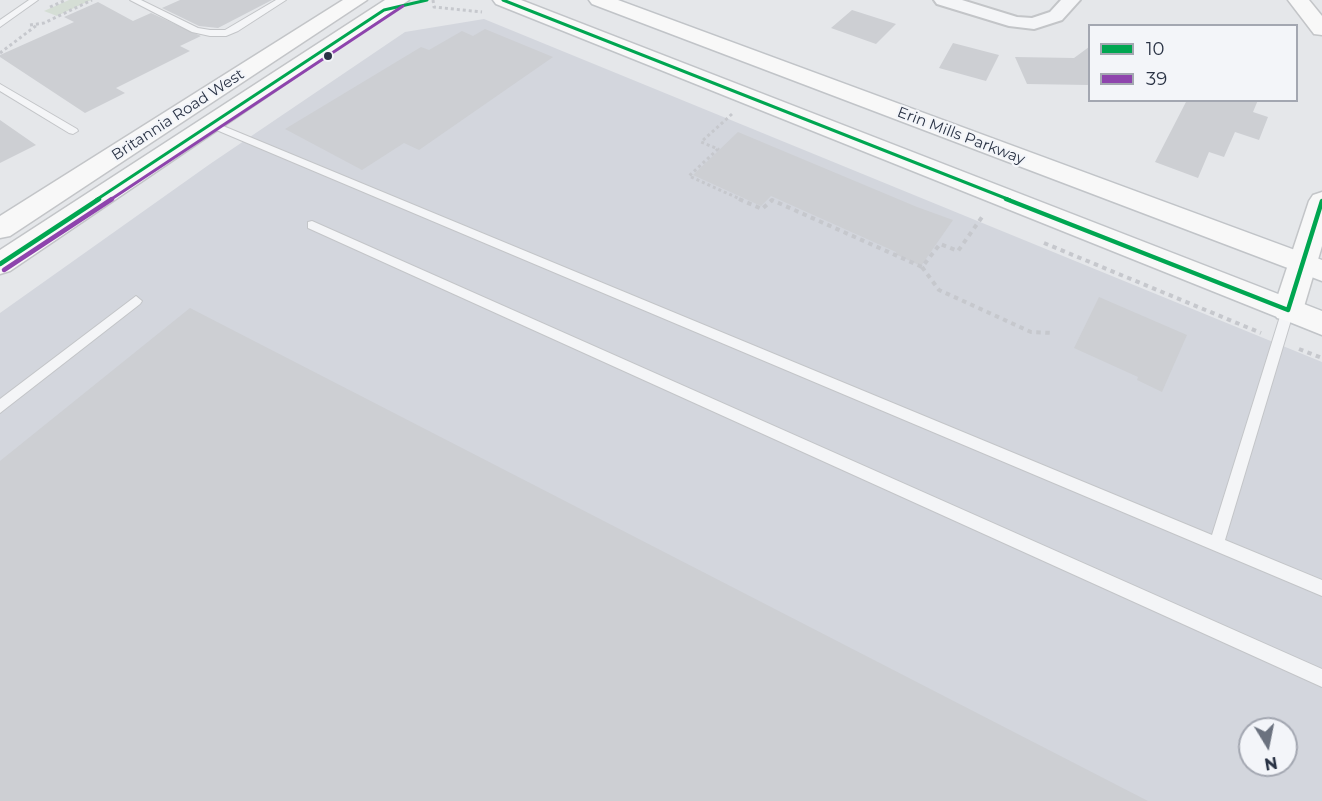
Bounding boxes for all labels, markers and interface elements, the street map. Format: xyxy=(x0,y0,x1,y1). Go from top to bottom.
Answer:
legend xyxy=(1088,24,1298,102)
text: 10 xyxy=(1146,38,1164,60)
unlabelled marker xyxy=(322,50,334,62)
street label: Britannia Road West xyxy=(108,65,248,165)
text: 39 xyxy=(1146,68,1167,90)
street label: Erin Mills Parkway xyxy=(895,103,1027,169)
north arrow xyxy=(1238,717,1298,777)
text: N xyxy=(1263,753,1279,774)

